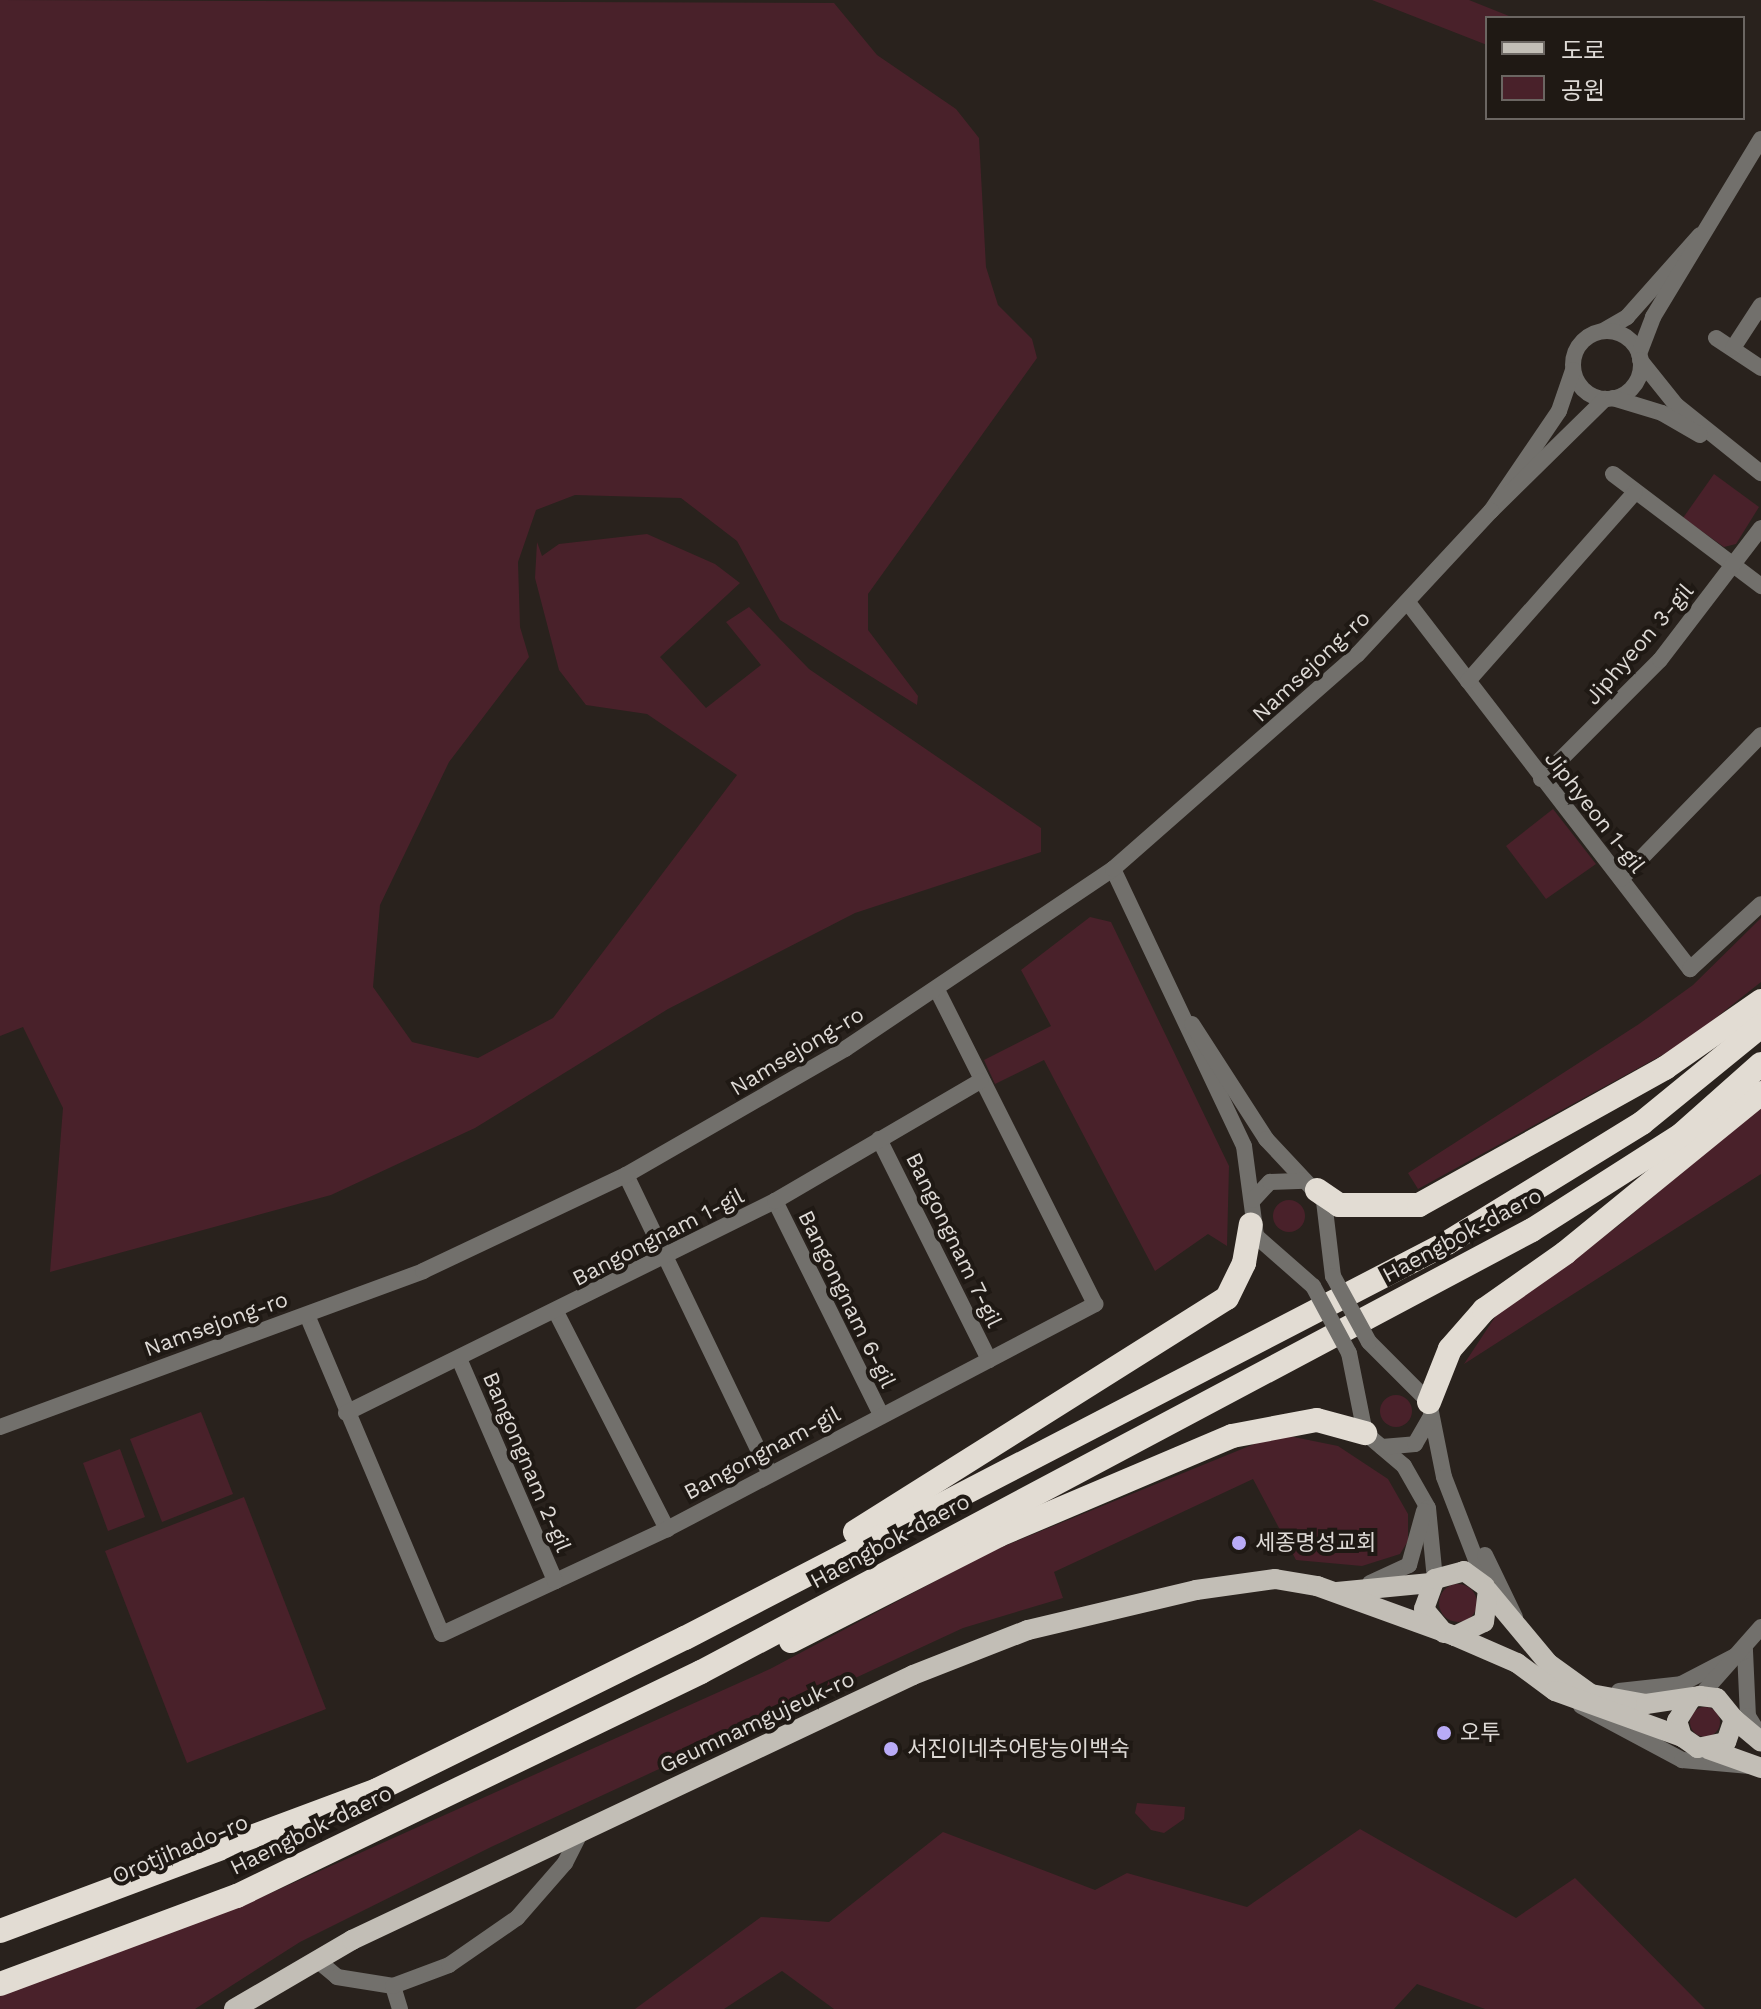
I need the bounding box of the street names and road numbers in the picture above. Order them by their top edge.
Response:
street label: Jiphyeon 3-gil [1579,578,1699,710]
street label: Namsejong-ro [1247,605,1375,727]
street label: Jiphyeon 1-gil [1539,746,1651,878]
street label: Namsejong-ro [725,1001,869,1101]
street label: Bangongnam 7-gil [900,1148,1008,1332]
street label: Bangongnam 1-gil [568,1182,748,1292]
street label: Haengbok-daero [1378,1182,1546,1288]
street label: Bangongnam 6-gil [793,1206,901,1392]
street label: Namsejong-ro [140,1286,292,1362]
street label: Bangongnam 2-gil [477,1368,577,1556]
street label: Bangongnam-gil [679,1401,845,1505]
street label: Haengbok-daero [806,1488,974,1594]
street label: Geumnamgujeuk-ro [655,1665,859,1779]
street label: Haengbok-daero [226,1779,396,1881]
street label: Orotjihado-ro [108,1809,252,1889]

